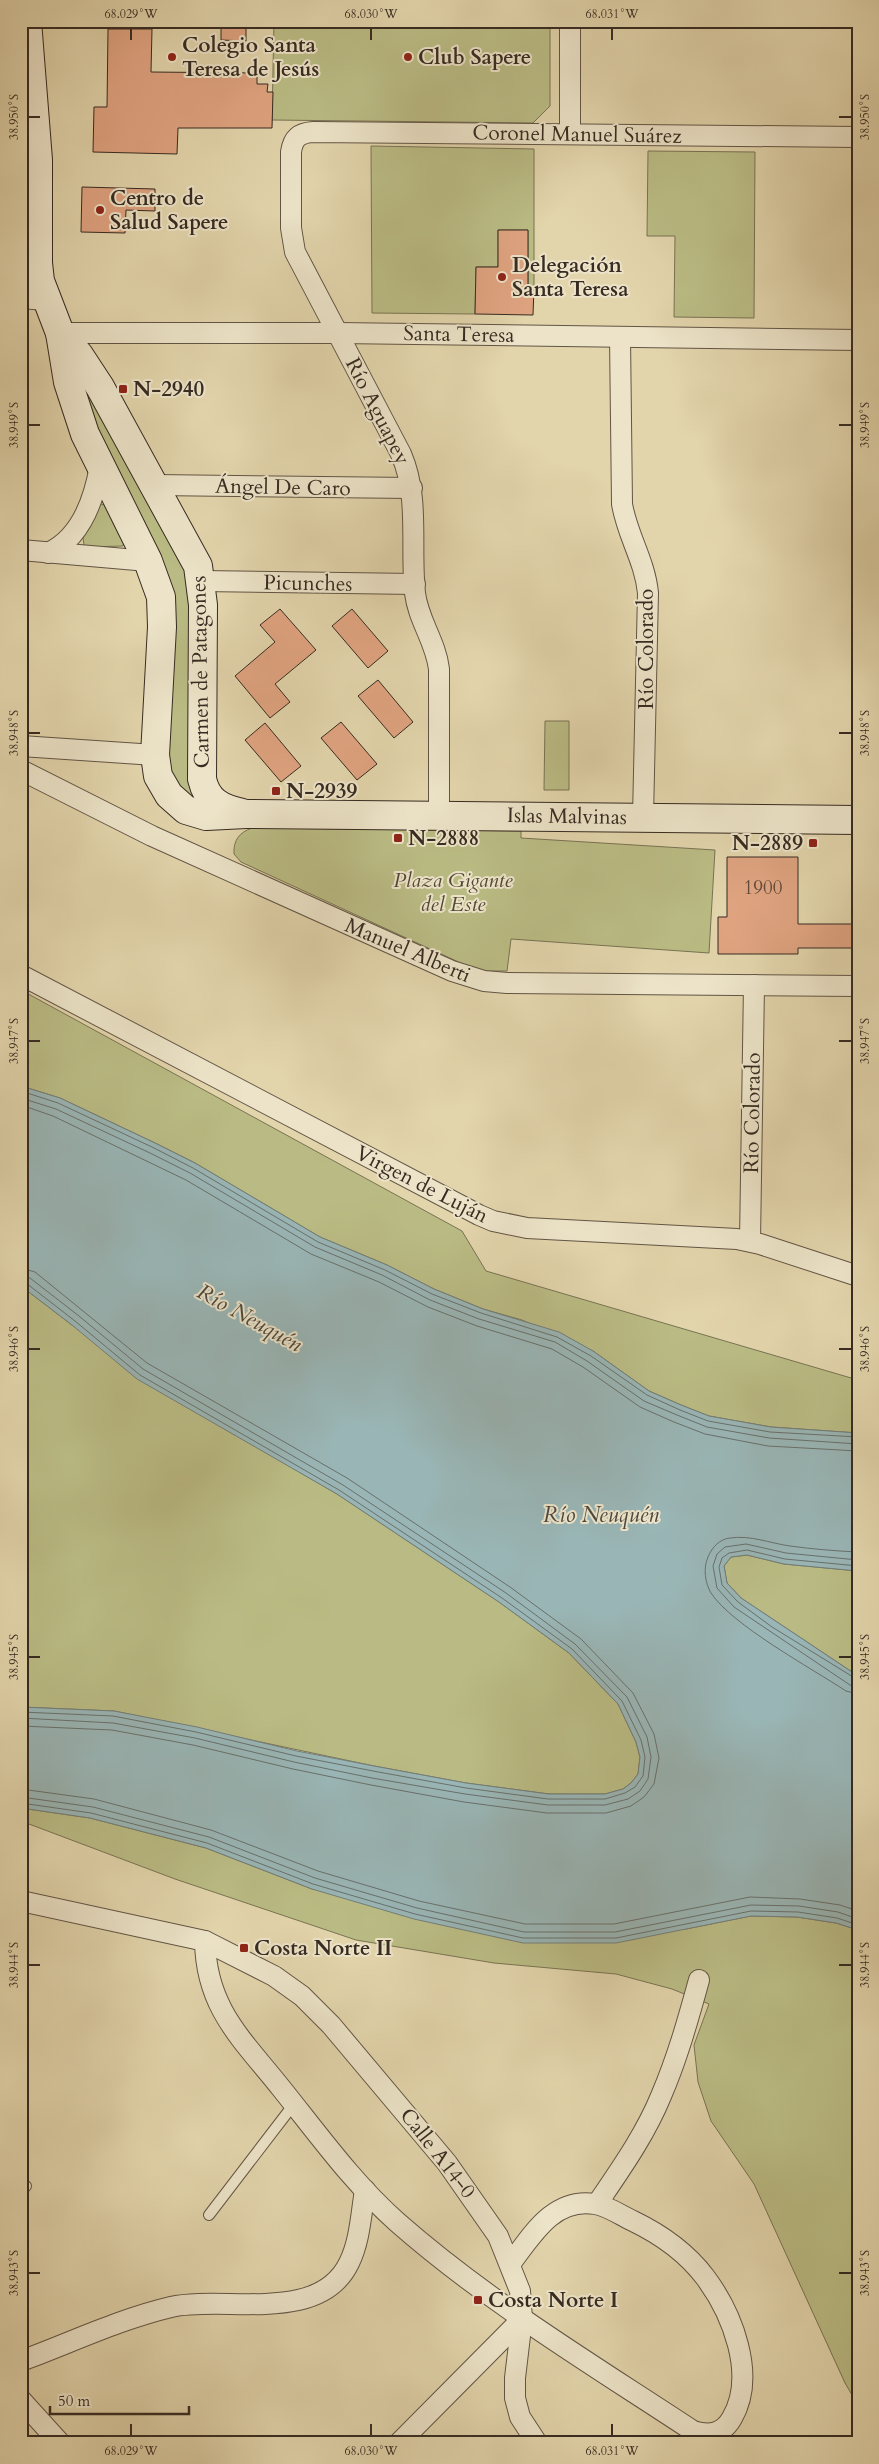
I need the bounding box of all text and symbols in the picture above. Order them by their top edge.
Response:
text: 68.029°W [104,6,158,22]
text: 68.030°W [344,6,398,22]
text: 68.031°W [585,6,639,22]
place label: Colegio Santa Teresa de Jesús [182,31,319,84]
place label: Club Sapere [418,43,531,72]
marker: Colegio Santa Teresa de Jesús [166,51,178,63]
marker: Club Sapere [402,51,414,63]
text: 38.950°S [6,94,22,140]
text: 38.950°S [857,94,873,140]
street label: Coronel Manuel Suárez [472,118,683,151]
place label: Centro de Salud Sapere [110,184,228,237]
marker: Centro de Salud Sapere [94,204,106,216]
place label: Delegación Santa Teresa [512,251,629,304]
marker: Delegación Santa Teresa [496,271,508,283]
street label: Santa Teresa [403,319,515,350]
street label: Río Aguapey [338,353,417,470]
place label: N-2940 [133,375,204,404]
marker: N-2940 [117,383,129,395]
text: 38.949°S [6,402,22,448]
text: 38.949°S [857,402,873,448]
street label: Ángel De Caro [215,472,351,503]
street label: Picunches [263,568,353,599]
street label: Carmen de Patagones [184,575,217,769]
street label: Río Colorado [632,589,661,709]
text: 38.948°S [6,710,22,756]
text: 38.948°S [857,710,873,756]
place label: N-2939 [286,777,357,806]
marker: N-2939 [270,785,282,797]
street label: Islas Malvinas [507,801,627,832]
place label: N-2888 [408,824,479,853]
place label: N-2889 [732,829,803,858]
marker: N-2888 [392,832,404,844]
marker: N-2889 [807,837,819,849]
park label: Plaza Gigante del Este [393,866,514,919]
house number: 1900 [744,875,783,901]
street label: Manuel Alberti [340,911,475,990]
text: 38.947°S [6,1018,22,1064]
text: 38.947°S [857,1018,873,1064]
street label: Río Colorado [737,1052,768,1174]
street label: Virgen de Luján [350,1139,493,1230]
water label: Río Neuquén [192,1277,308,1359]
text: 38.946°S [6,1326,22,1372]
text: 38.946°S [857,1326,873,1372]
water label: Río Neuquén [543,1500,659,1530]
text: 38.945°S [6,1634,22,1680]
text: 38.945°S [857,1634,873,1680]
place label: Costa Norte II [254,1934,392,1963]
text: 38.944°S [6,1942,22,1988]
marker: Costa Norte II [238,1942,250,1954]
text: 38.944°S [857,1942,873,1988]
street label: Calle A14-0 [393,2102,482,2205]
text: 38.943°S [6,2250,22,2296]
text: 38.943°S [857,2250,873,2296]
place label: Costa Norte I [488,2286,618,2315]
marker: Costa Norte I [472,2294,484,2306]
scale bar [50,2384,189,2416]
text: 50 m [58,2391,90,2411]
text: 68.029°W [104,2443,158,2459]
text: 68.030°W [344,2443,398,2459]
text: 68.031°W [585,2443,639,2459]

